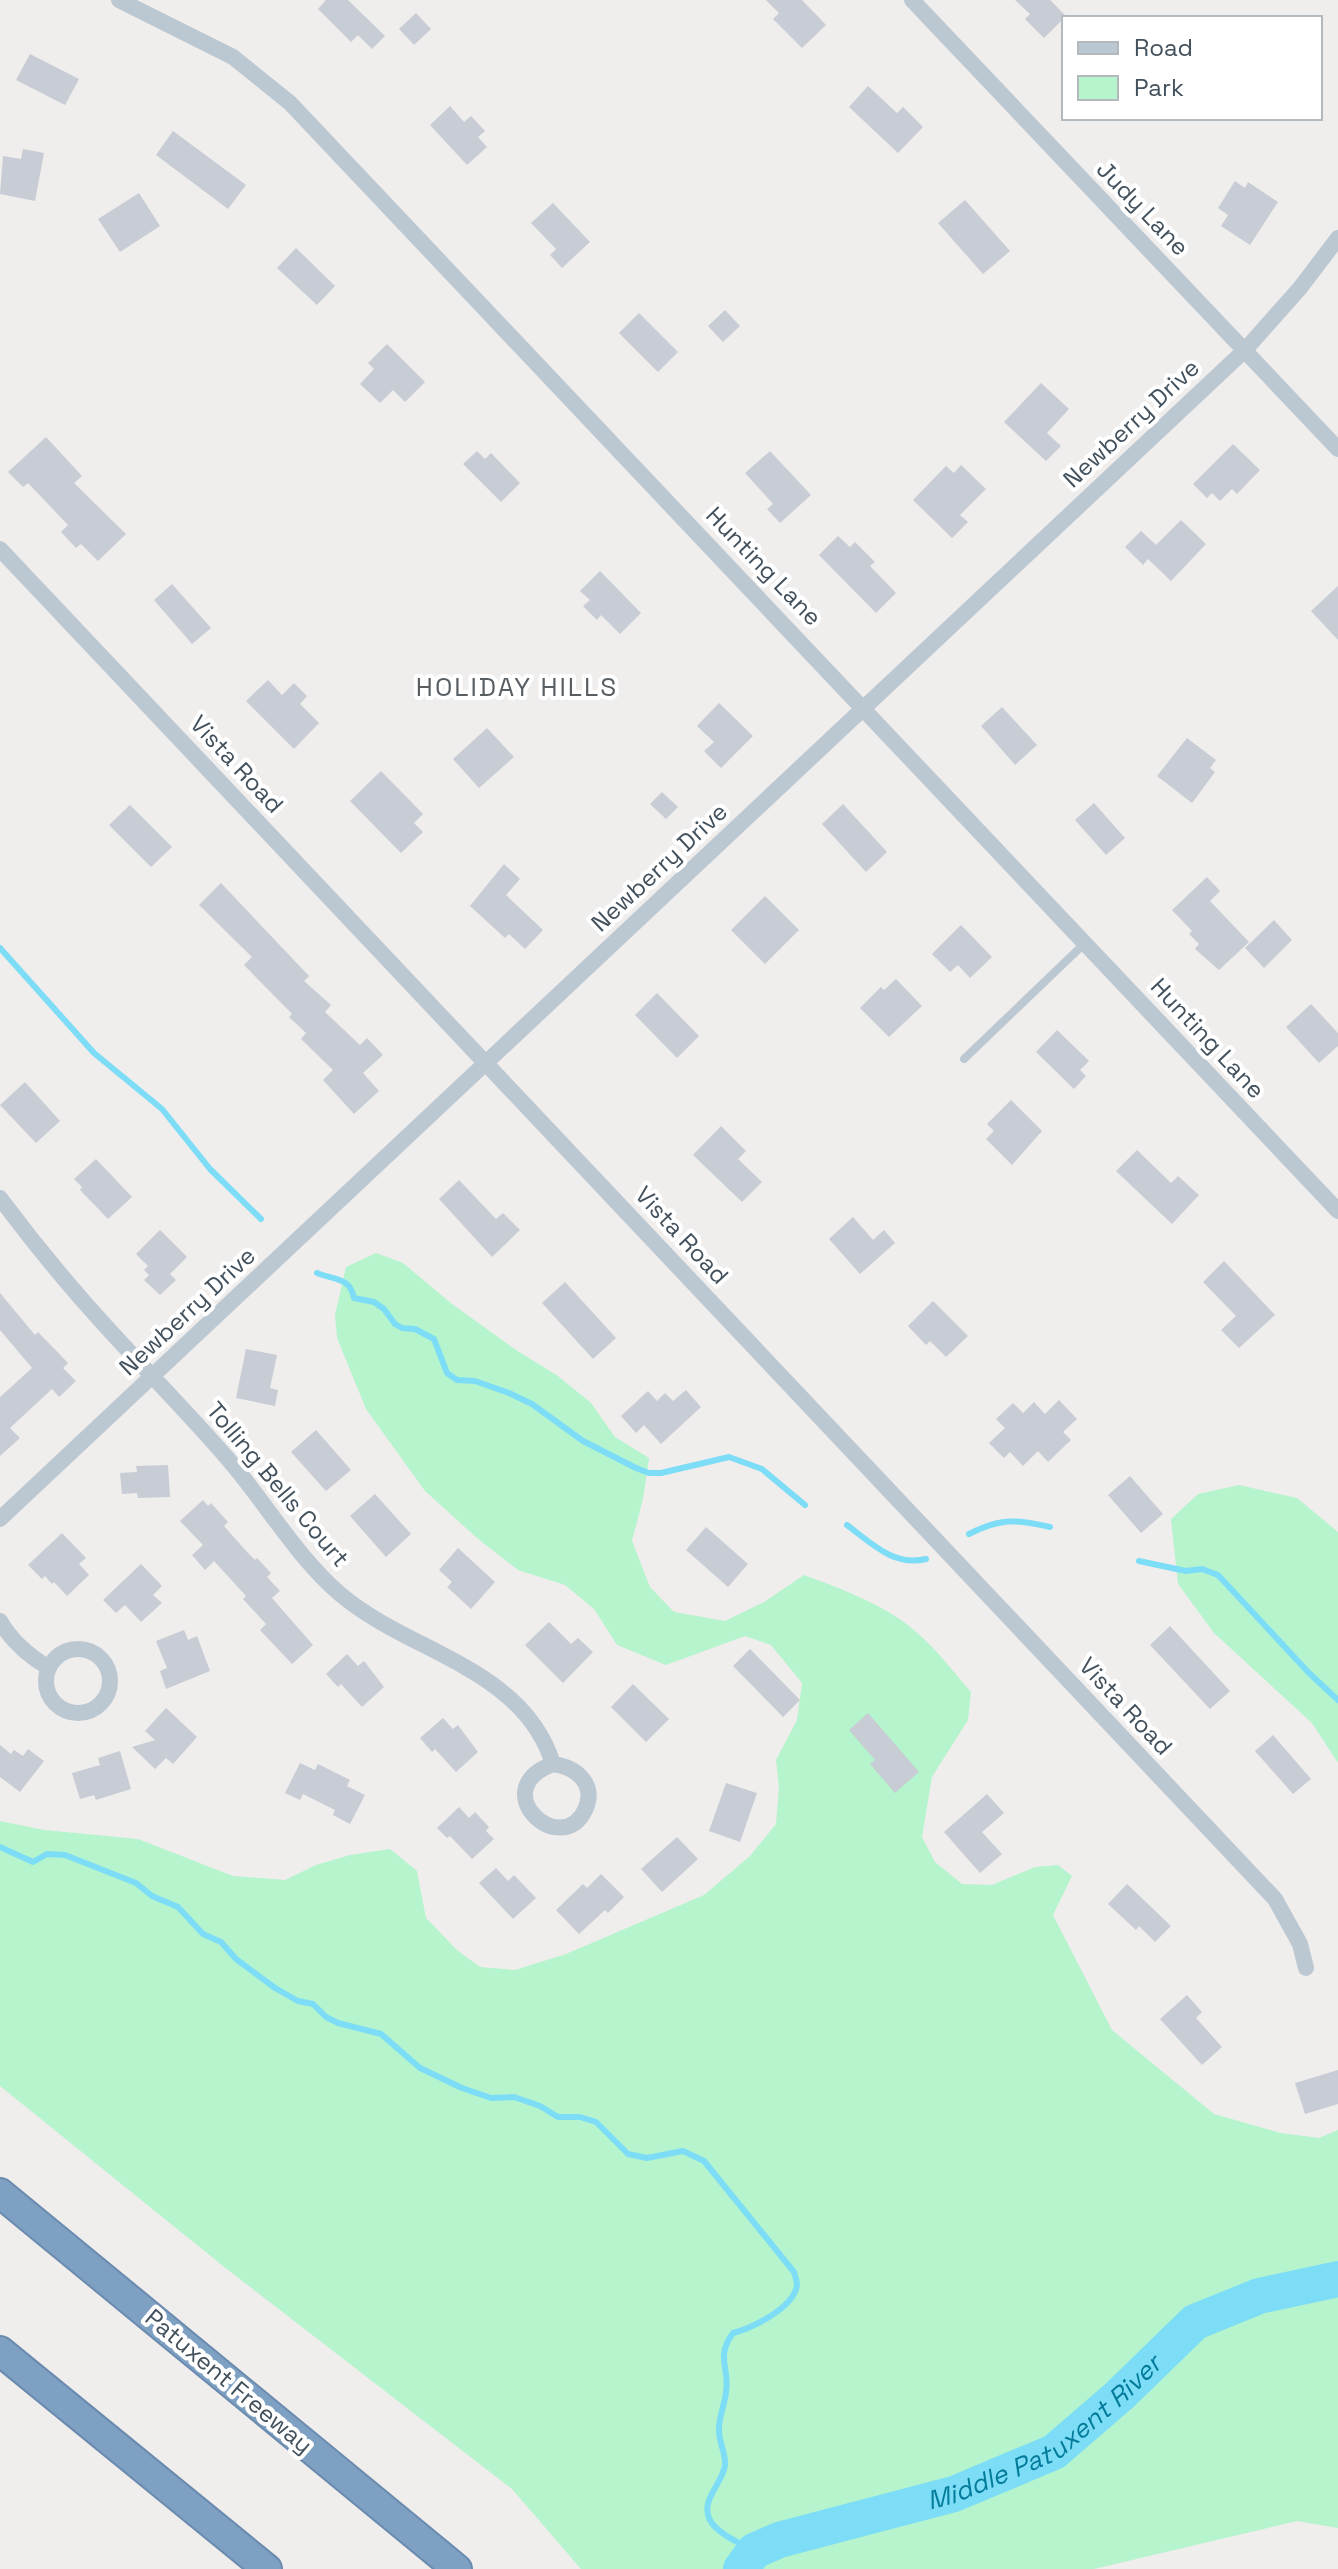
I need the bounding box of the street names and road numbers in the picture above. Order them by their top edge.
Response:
street label: Judy Lane [1090,154,1196,262]
street label: Newberry Drive [1056,352,1206,494]
street label: Hunting Lane [699,500,829,632]
street label: Vista Road [184,708,290,820]
street label: Newberry Drive [584,796,734,938]
street label: Hunting Lane [1144,971,1272,1105]
street label: Vista Road [629,1179,735,1291]
street label: Newberry Drive [112,1240,262,1382]
street label: Tolling Bells Court [200,1395,356,1573]
street label: Vista Road [1073,1650,1179,1762]
street label: Patuxent Freeway [139,2302,319,2460]

